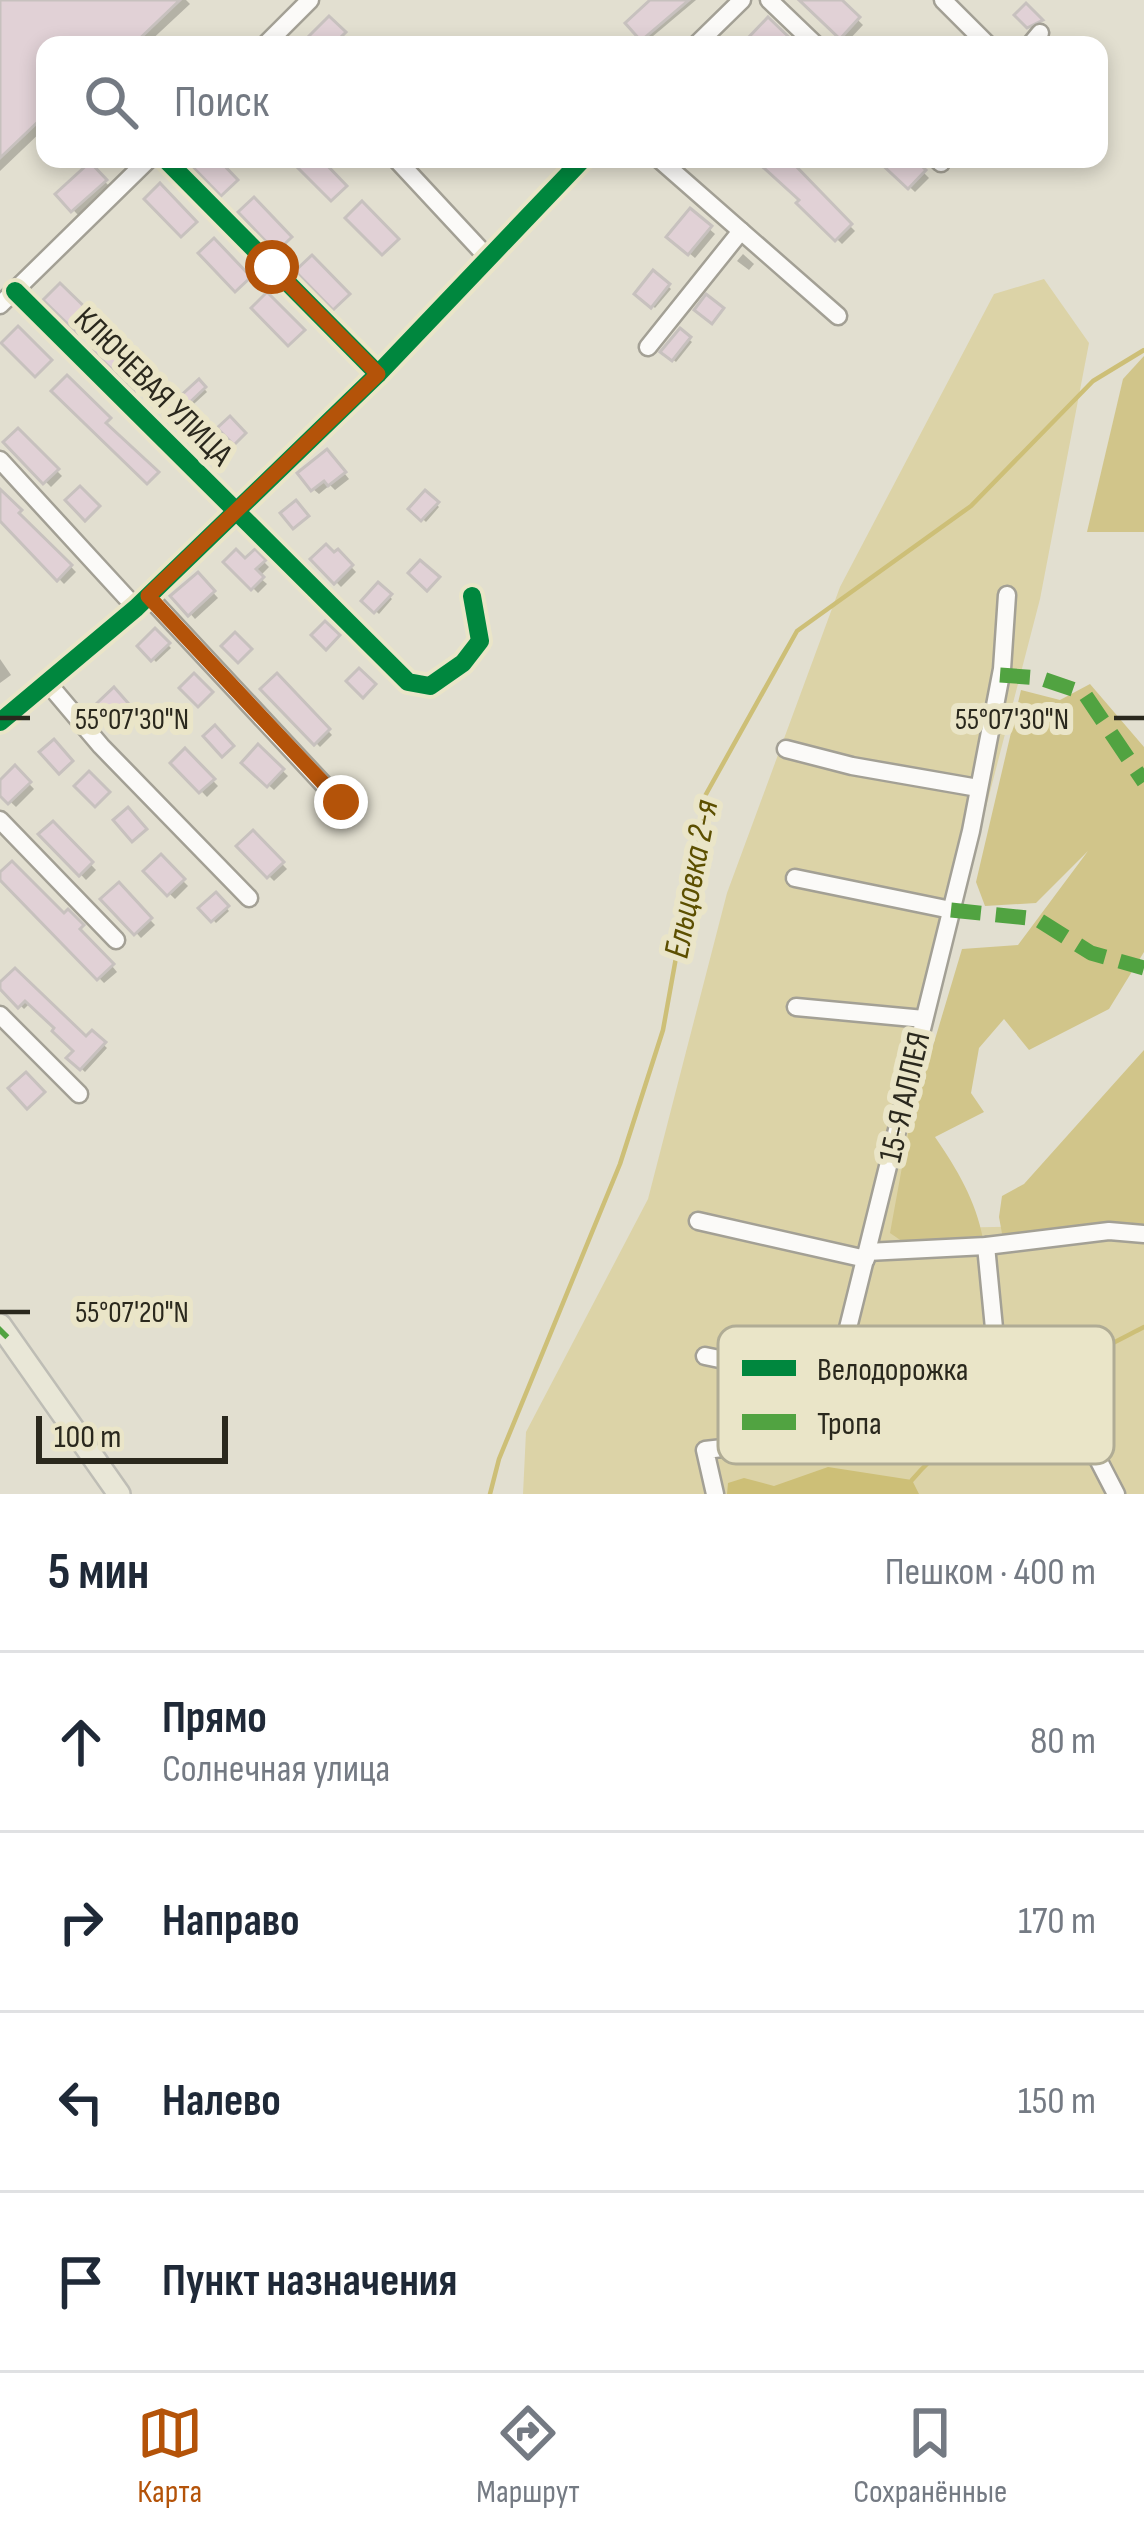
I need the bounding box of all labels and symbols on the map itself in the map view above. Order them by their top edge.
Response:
route start [245,240,299,294]
street label: КЛЮЧЕВАЯ УЛИЦА [65,299,241,475]
text: 55°07'30"N [75,702,189,738]
text: 55°07'30"N [955,702,1069,738]
route end [314,775,368,829]
water label: Ельцовка 2-я [656,796,728,962]
street label: 15-Я АЛЛЕЯ [871,1028,939,1166]
text: 55°07'20"N [75,1295,189,1331]
legend [718,1326,1114,1464]
text: Велодорожка [817,1350,969,1390]
text: Тропа [817,1404,882,1444]
scale bar [36,1410,228,1463]

